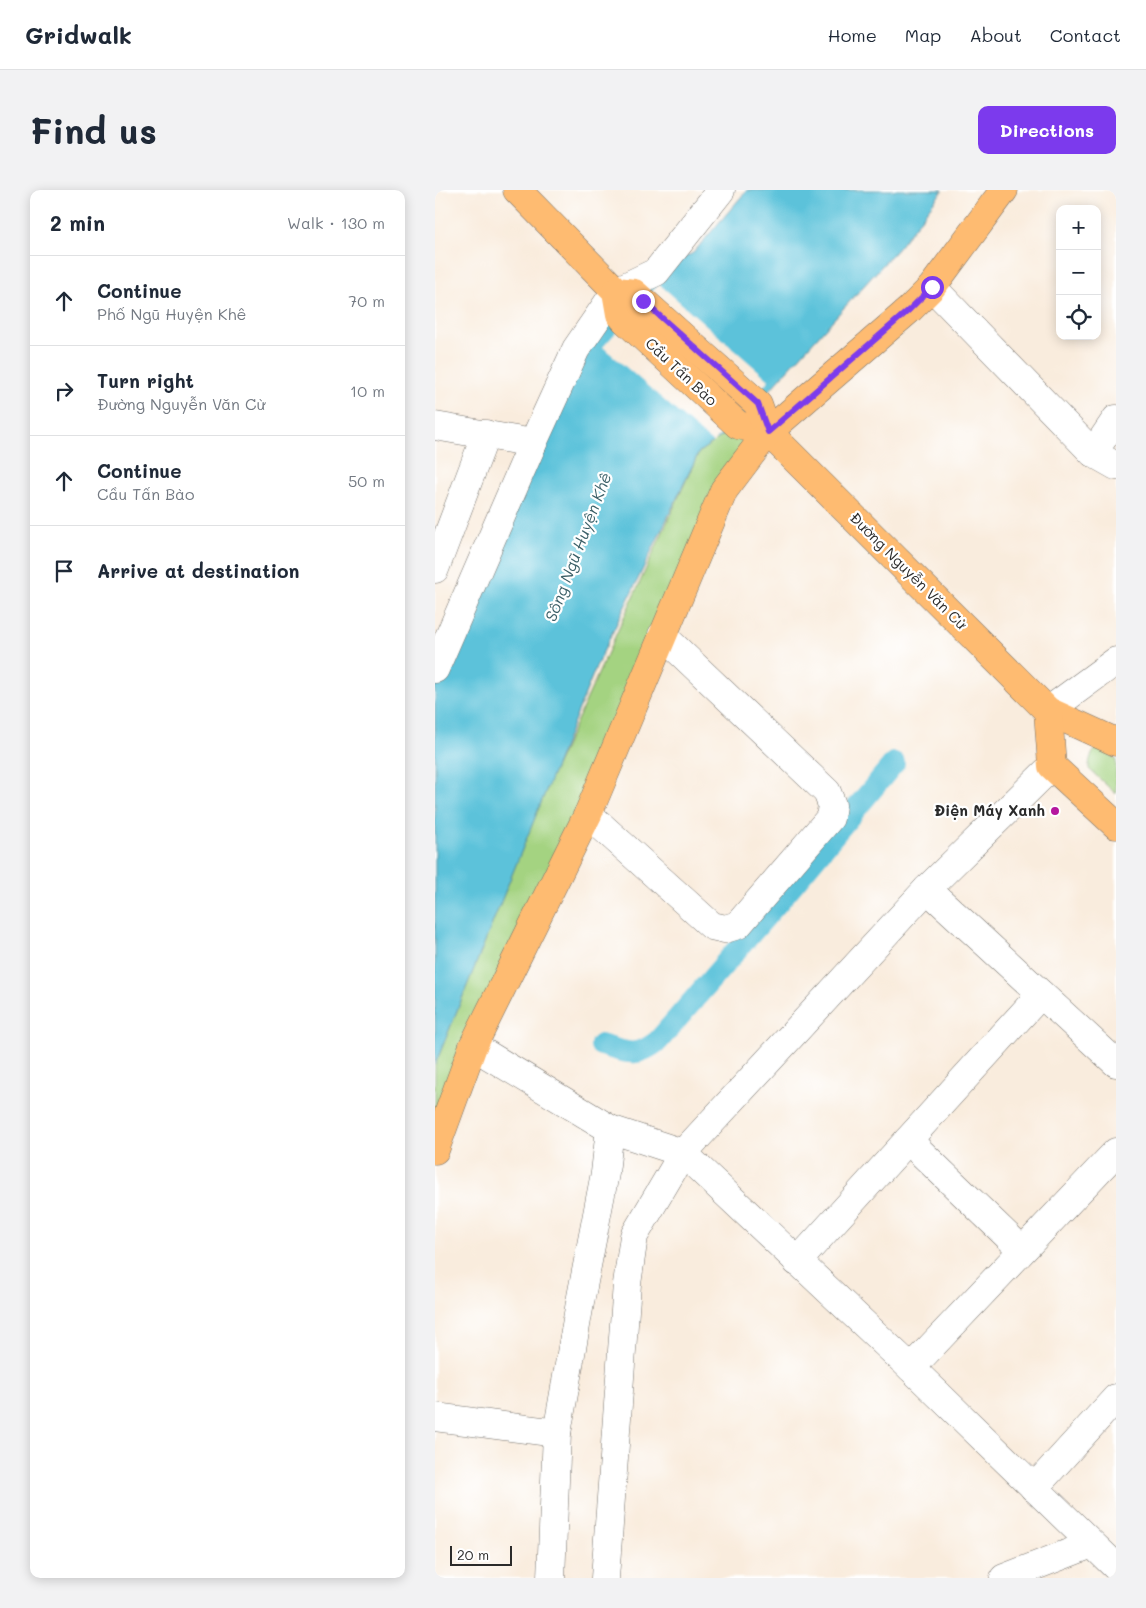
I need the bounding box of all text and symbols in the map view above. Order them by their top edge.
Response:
text: Gridwalk [25,19,132,50]
text: Home [828,23,877,47]
text: Map [905,23,941,47]
text: About [969,23,1022,47]
text: Contact [1050,23,1121,47]
button: Directions [978,106,1116,154]
text: Find us [30,107,157,153]
map controls [1056,205,1101,340]
button: + [1056,205,1101,250]
text: 2 min [50,209,105,236]
text: Walk · 130 m [287,212,385,233]
button: − [1056,250,1101,295]
route start [921,276,944,299]
text: Continue [97,278,182,303]
icon: ahead [50,287,78,315]
text: 70 m [348,290,385,311]
route end [632,290,655,313]
button: locate [1056,295,1101,340]
text: Phố Ngũ Huyện Khê [97,303,246,324]
street label: Cầu Tấn Bào [641,333,722,410]
text: Turn right [97,368,194,393]
icon: right [50,377,78,405]
text: 10 m [350,380,385,401]
text: Đường Nguyễn Văn Cừ [97,393,265,414]
text: Continue [97,458,182,483]
icon: ahead [50,467,78,495]
water label: Sông Ngũ Huyện Khê [539,469,616,624]
text: 50 m [348,470,385,491]
text: Cầu Tấn Bào [97,483,195,504]
street label: Đường Nguyễn Văn Cừ [846,507,972,634]
icon: arrive [50,557,78,585]
text: Arrive at destination [97,558,300,583]
place label: Điện Máy Xanh [935,800,1045,820]
marker: Điện Máy Xanh [1049,805,1061,817]
scale bar [450,1543,513,1566]
text: 20 m [457,1545,489,1564]

